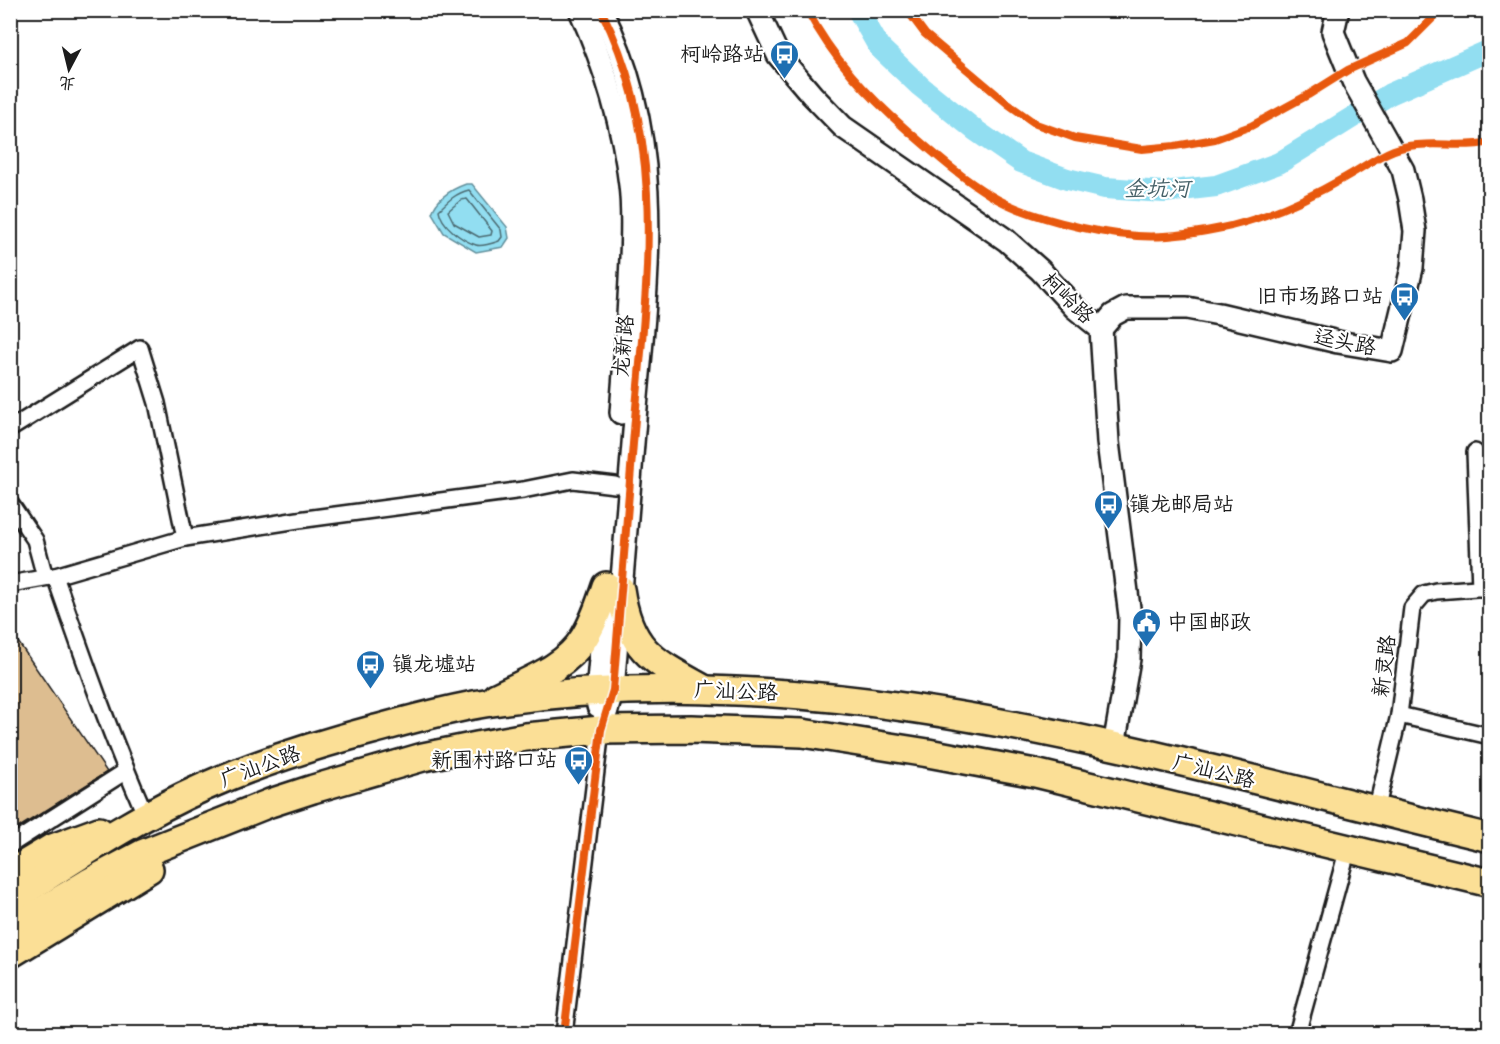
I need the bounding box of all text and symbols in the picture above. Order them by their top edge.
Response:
bus stop icon: 柯岭路站 [769,38,801,80]
north arrow [39,39,99,99]
place label: 柯岭路站 [680,41,764,71]
text: 北 [58,69,77,95]
water label: 金坑河 [1124,175,1193,207]
street label: 柯岭路 [1034,267,1100,332]
bus stop icon: 旧市场路口站 [1388,280,1420,322]
place label: 旧市场路口站 [1257,283,1383,313]
street label: 龙新路 [607,313,643,379]
street label: 迳头路 [1311,323,1378,365]
bus stop icon: 镇龙邮局站 [1092,488,1124,530]
place label: 镇龙邮局站 [1129,491,1234,521]
public building icon: 中国邮政 [1130,606,1162,648]
place label: 中国邮政 [1167,609,1251,639]
street label: 新灵路 [1367,633,1405,699]
bus stop icon: 镇龙墟站 [355,648,387,690]
place label: 镇龙墟站 [392,651,476,681]
street label: 广汕公路 [693,677,778,709]
street label: 广汕公路 [216,739,305,796]
bus stop icon: 新围村路口站 [562,744,594,786]
place label: 新围村路口站 [431,747,557,777]
street label: 广汕公路 [1169,748,1258,798]

